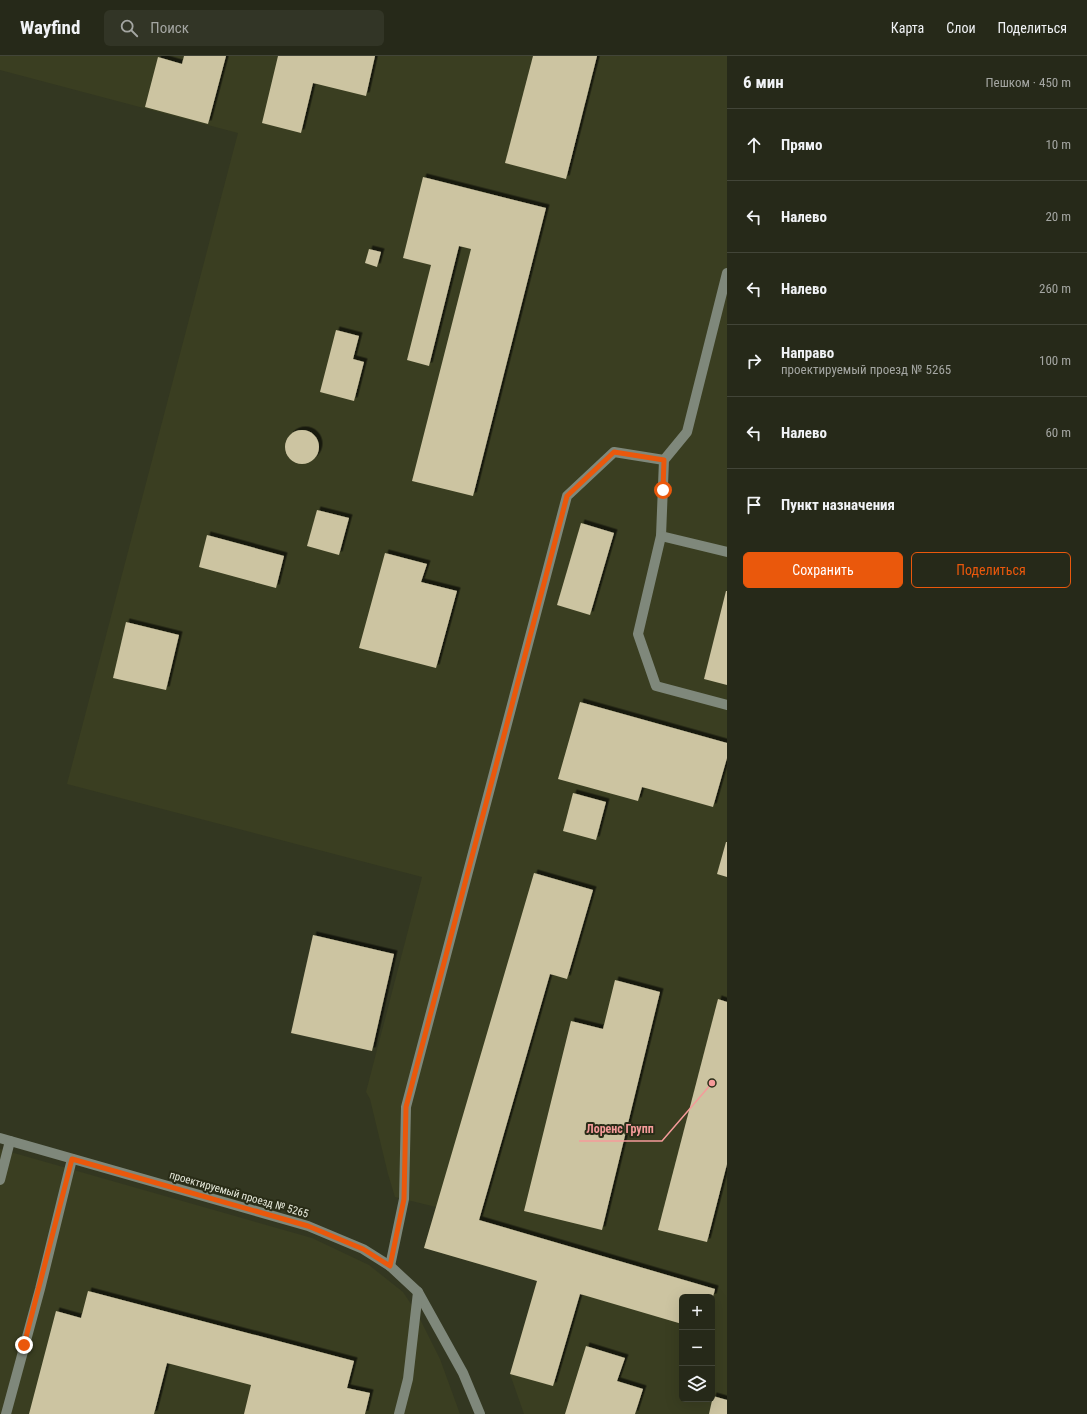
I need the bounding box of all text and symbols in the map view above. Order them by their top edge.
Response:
search box [104,10,384,46]
text: Wayfind [20,16,80,39]
icon: search [118,17,140,39]
text: Поиск [150,19,189,37]
text: Карта [891,20,924,36]
text: Слои [946,20,976,36]
text: Поделиться [998,20,1067,36]
text: 6 мин [743,72,784,92]
text: Пешком · 450 m [985,75,1071,90]
icon: ahead [743,134,765,156]
text: Прямо [781,136,822,154]
text: 10 m [1045,137,1071,152]
icon: left [743,206,765,228]
text: Налево [781,208,827,226]
text: 20 m [1045,209,1071,224]
icon: left [743,278,765,300]
text: Налево [781,280,827,298]
text: 260 m [1039,281,1071,296]
text: Направо [781,344,834,362]
icon: right [743,350,765,372]
text: 100 m [1039,353,1071,368]
text: проектируемый проезд № 5265 [781,362,951,377]
icon: left [743,422,765,444]
text: Налево [781,424,827,442]
text: 60 m [1045,425,1071,440]
route start [654,481,672,499]
icon: arrive [743,494,765,516]
text: Пункт назначения [781,496,895,514]
button: Сохранить [743,552,903,588]
button: Поделиться [911,552,1071,588]
callout: Лоренс Групп [579,1117,662,1141]
text: Лоренс Групп [586,1122,654,1136]
street label: проектируемый проезд № 5265 [168,1168,310,1221]
map controls [679,1294,715,1402]
button: + [679,1294,715,1330]
button: − [679,1330,715,1366]
route end [15,1336,33,1354]
button: layers [679,1366,715,1402]

